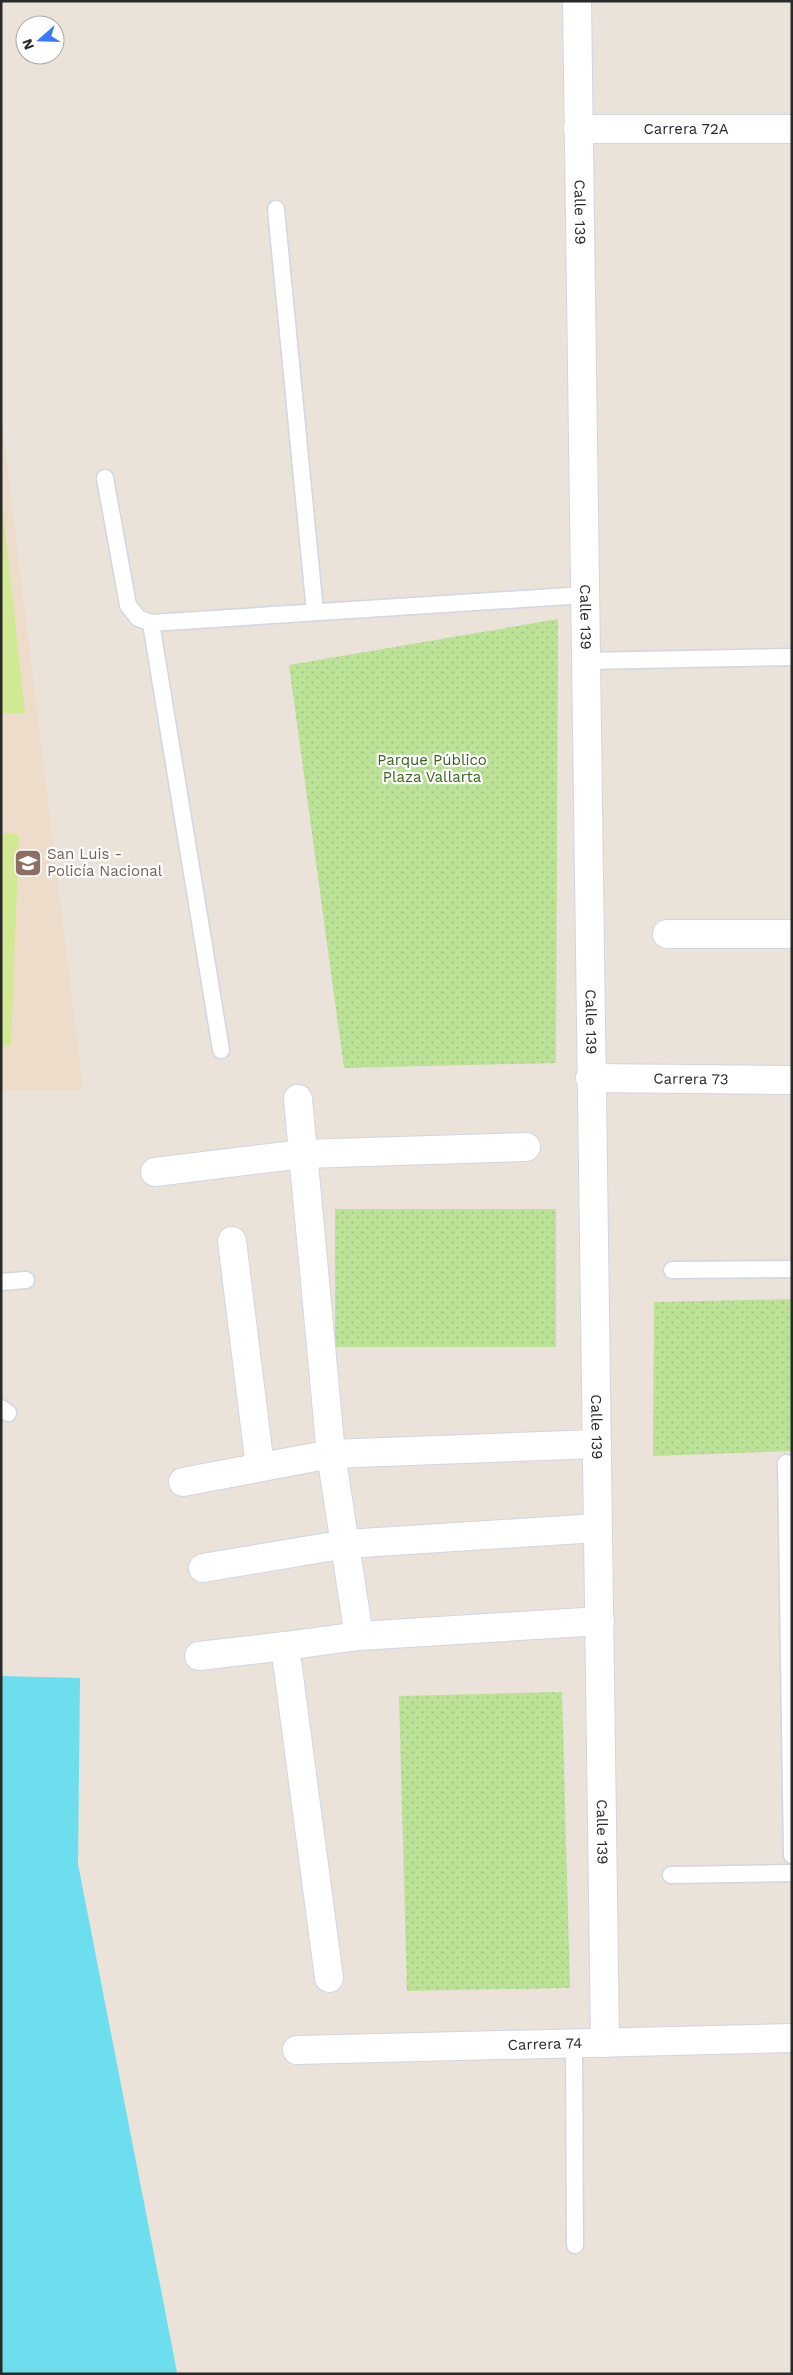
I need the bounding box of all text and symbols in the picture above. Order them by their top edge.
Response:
north arrow [15,15,65,65]
text: N [18,37,37,52]
street label: Carrera 72A [643,120,729,138]
street label: Calle 139 [570,179,589,245]
street label: Calle 139 [576,584,595,650]
park label: Parque Público Plaza Vallarta [377,751,487,786]
place label: San Luis - Policía Nacional [47,845,163,880]
school or university icon: San Luis - Policía Nacional [13,848,43,878]
street label: Calle 139 [582,989,600,1055]
street label: Carrera 73 [653,1070,729,1088]
street label: Calle 139 [587,1394,606,1460]
street label: Calle 139 [593,1799,612,1865]
street label: Carrera 74 [507,2034,582,2054]

